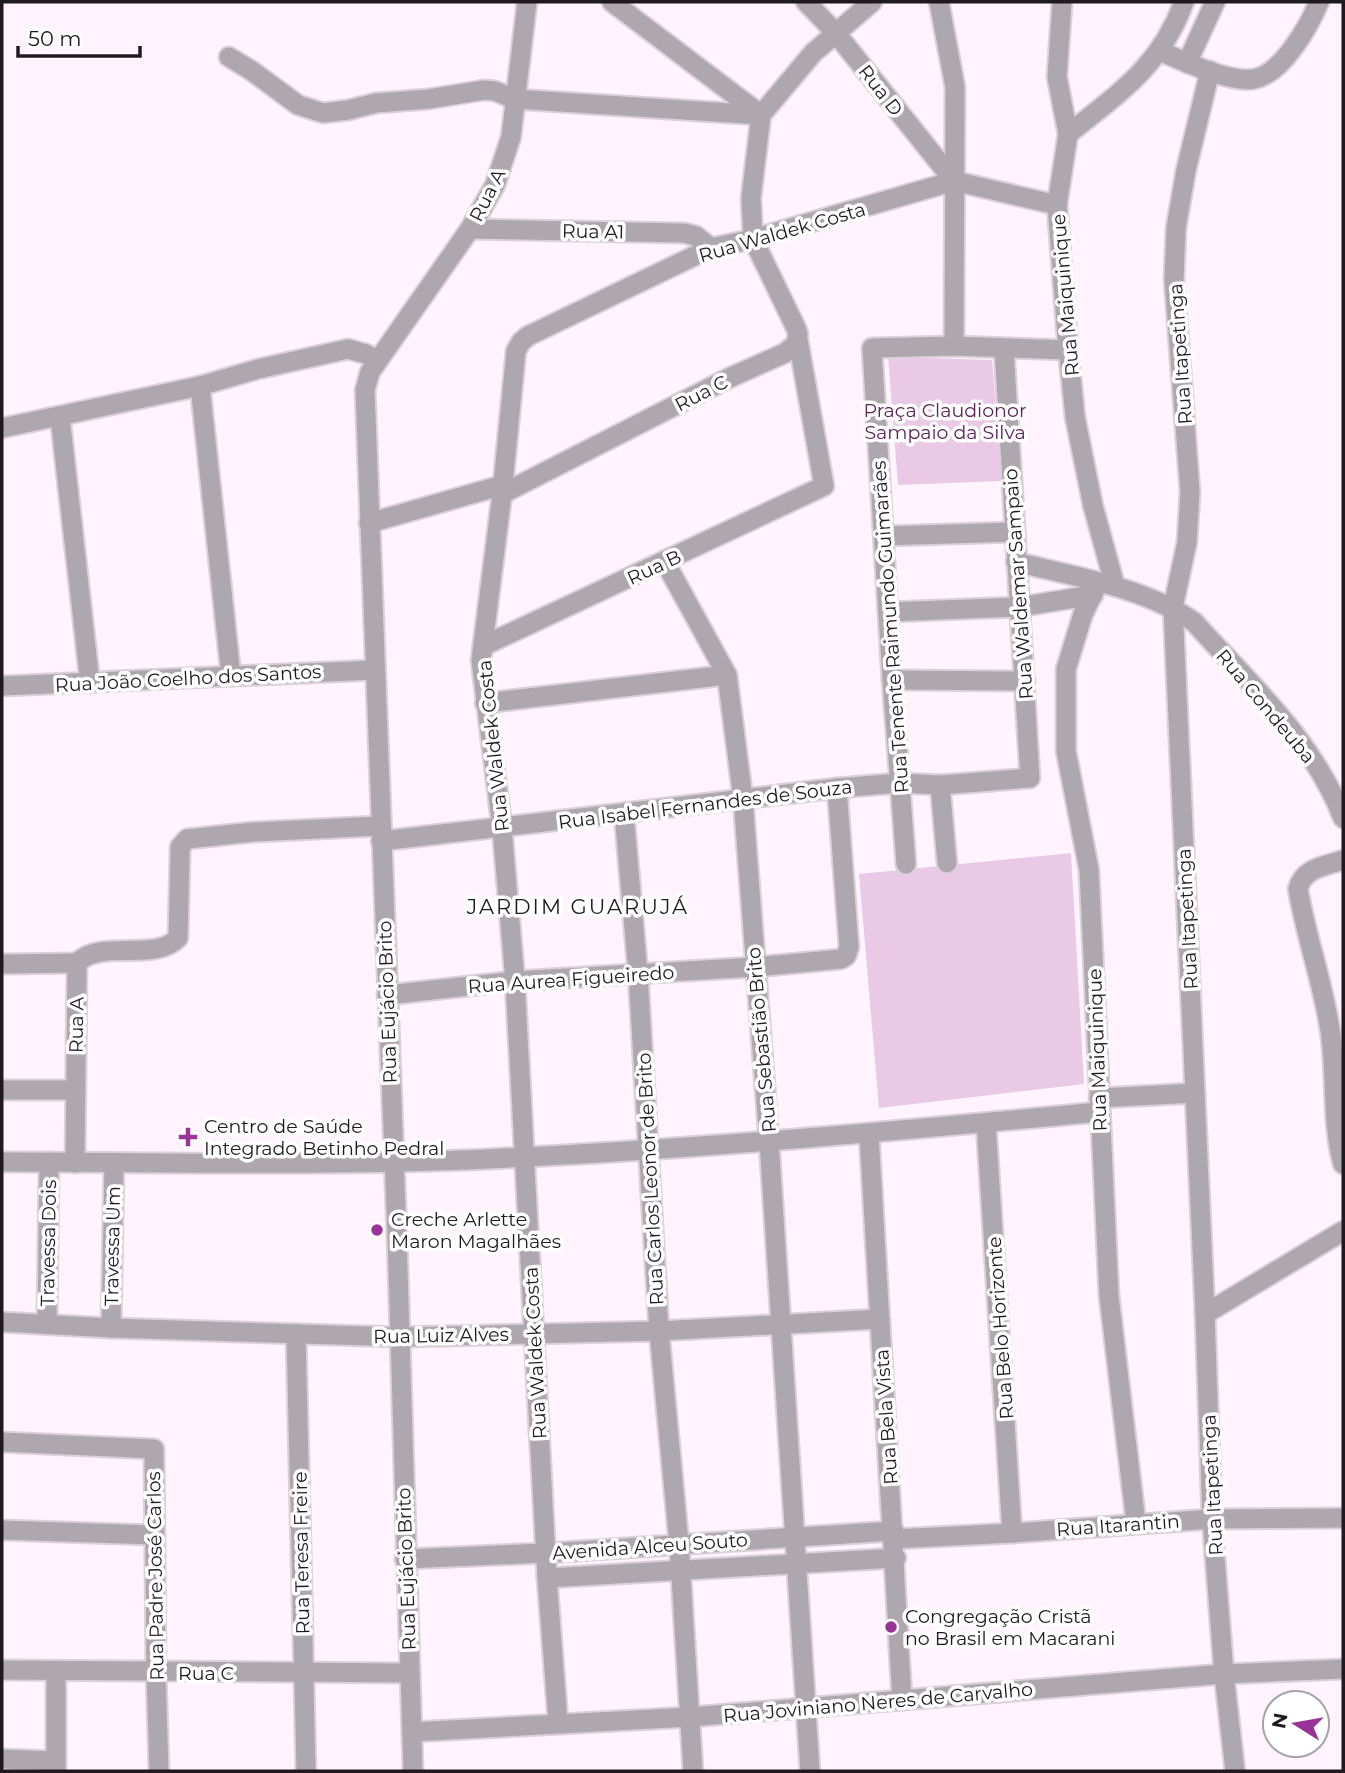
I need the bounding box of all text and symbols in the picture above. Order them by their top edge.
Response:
scale bar [18,14,140,58]
text: 50 m [28,26,82,51]
street label: Rua D [854,60,908,120]
street label: Rua A [464,165,511,226]
street label: Rua Waldek Costa [696,198,868,267]
street label: Rua Maiquinique [1047,213,1084,377]
street label: Rua A1 [562,219,624,244]
street label: Rua Itapetinga [1164,283,1197,425]
street label: Rua C [671,370,731,416]
park label: Praça Claudionor Sampaio da Silva [864,399,1027,444]
street label: Rua Tenente Raimundo Guimarães [867,460,914,794]
street label: Rua Waldemar Sampaio [999,468,1038,700]
street label: Rua B [624,545,685,590]
street label: Rua Condeuba [1211,645,1320,768]
street label: Rua Waldek Costa [473,659,514,833]
street label: Rua João Coelho dos Santos [54,660,322,697]
street label: Rua Isabel Fernandes de Souza [557,775,853,834]
street label: Rua Itapetinga [1172,848,1203,990]
district label: JARDIM GUARUJÁ [466,894,689,919]
street label: Rua Eujácio Brito [373,920,402,1084]
street label: Rua Sebastião Brito [742,946,781,1134]
street label: Rua Aurea Figueiredo [467,961,675,998]
street label: Rua Maiquinique [1083,968,1112,1132]
street label: Rua A [65,996,88,1053]
street label: Rua Carlos Leonor de Brito [632,1052,669,1306]
place label: Centro de Saúde Integrado Betinho Pedral [204,1115,444,1160]
marker: Centro de Saúde Integrado Betinho Pedral [178,1127,198,1147]
street label: Travessa Dois [36,1179,61,1307]
street label: Travessa Um [100,1186,125,1306]
place label: Creche Arlette Maron Magalhães [391,1208,561,1253]
marker: Creche Arlette Maron Magalhães [369,1222,385,1238]
street label: Rua Belo Horizonte [983,1236,1018,1420]
street label: Rua Waldek Costa [519,1266,551,1440]
street label: Rua Luiz Alves [373,1323,509,1348]
street label: Rua Bela Vista [870,1349,903,1485]
street label: Rua Itapetinga [1197,1414,1228,1556]
street label: Rua Padre José Carlos [142,1471,169,1681]
street label: Rua Teresa Freire [289,1471,314,1635]
street label: Rua Eujácio Brito [392,1487,421,1651]
street label: Rua Itarantin [1056,1510,1180,1541]
street label: Avenida Alceu Souto [552,1528,749,1565]
place label: Congregação Cristã no Brasil em Macarani [905,1605,1115,1650]
marker: Congregação Cristã no Brasil em Macarani [883,1619,899,1635]
street label: Rua C [178,1662,234,1685]
street label: Rua Joviniano Neres de Carvalho [722,1677,1034,1728]
north arrow [1261,1689,1331,1759]
text: N [1267,1711,1293,1731]

